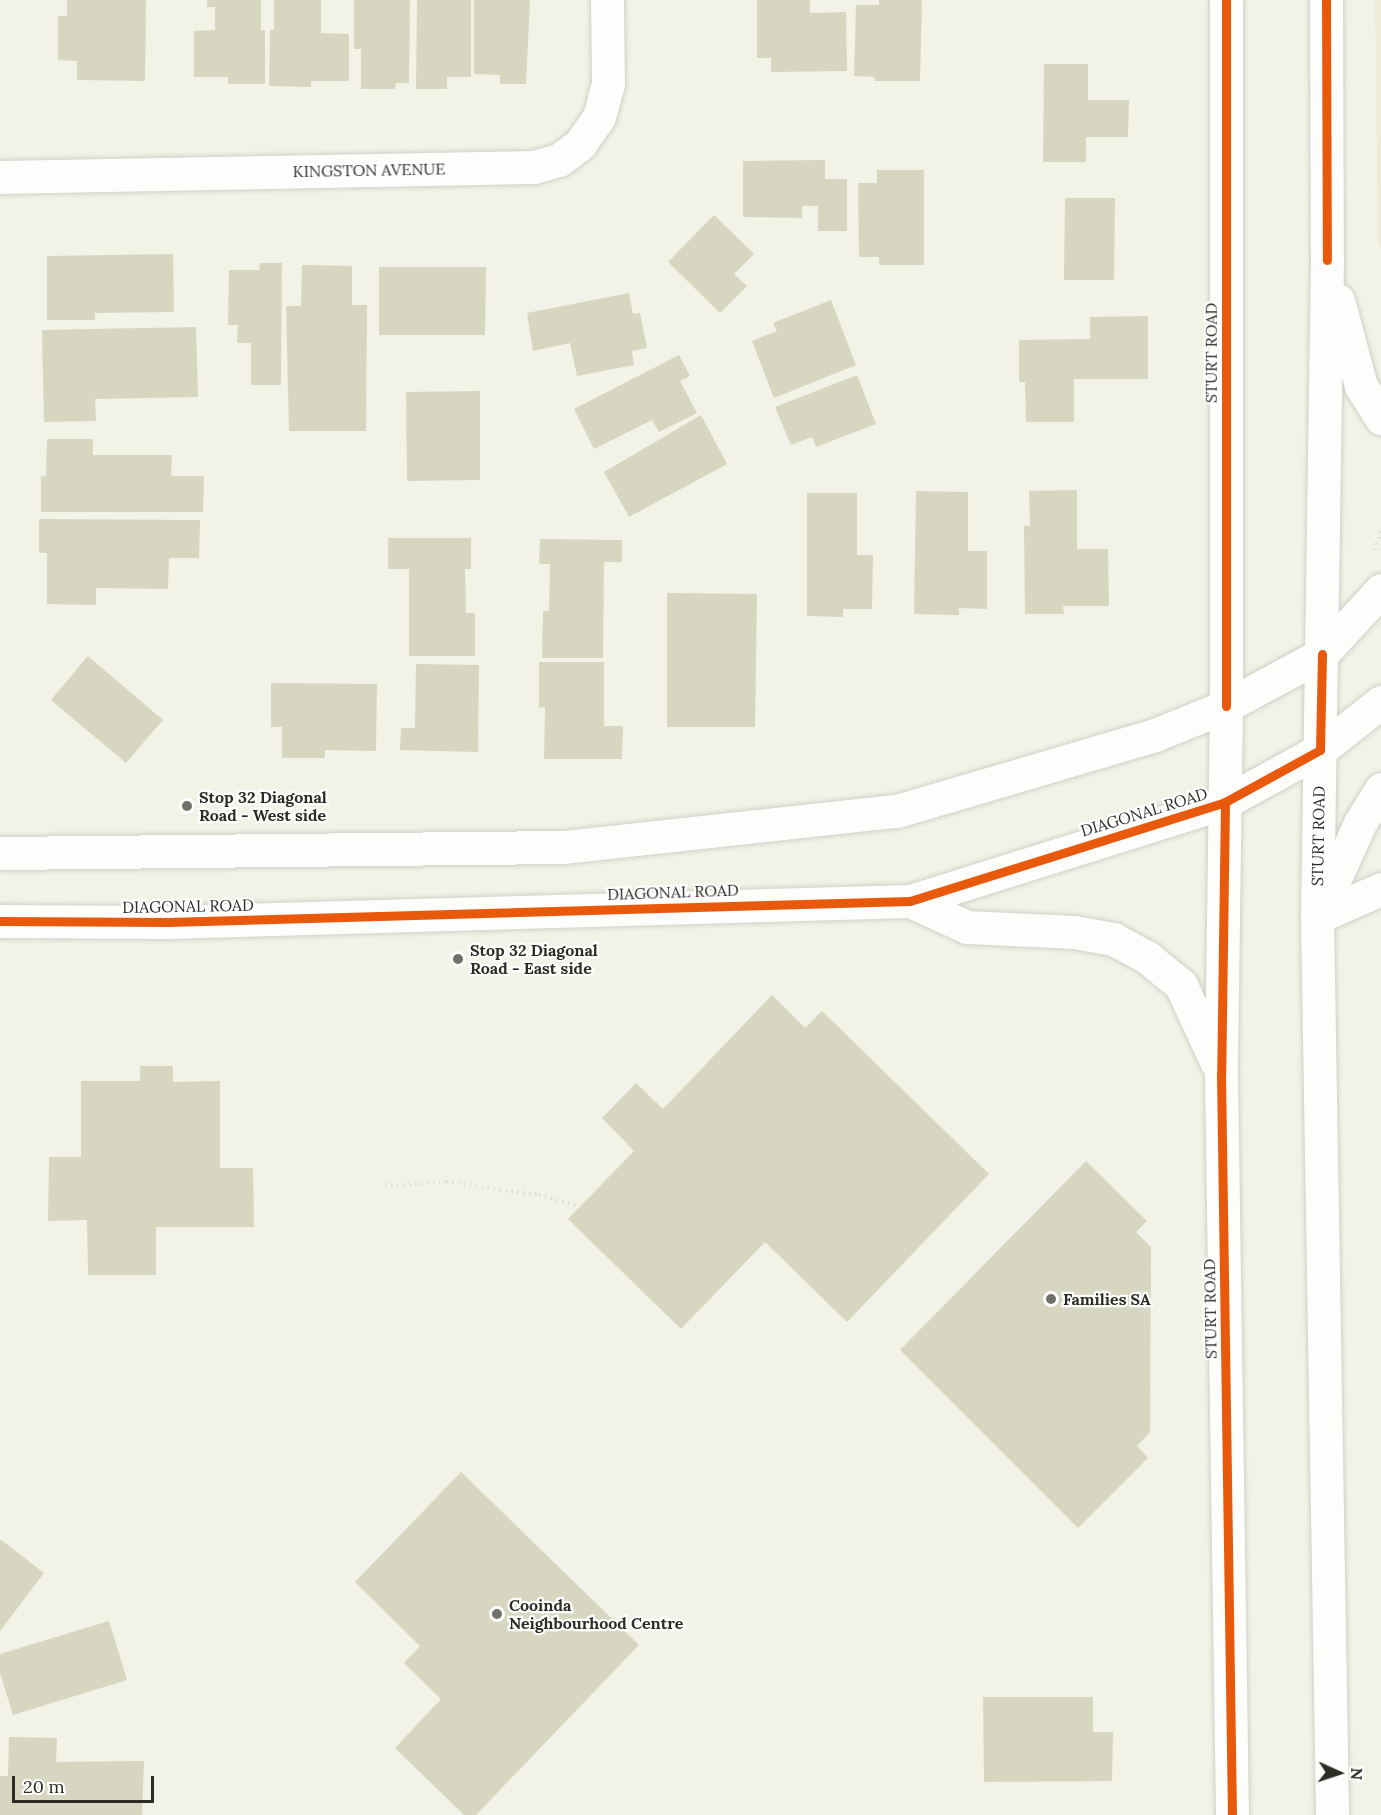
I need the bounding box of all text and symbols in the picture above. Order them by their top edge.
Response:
street label: KINGSTON AVENUE [292,159,446,181]
street label: STURT ROAD [1201,303,1221,403]
street label: DIAGONAL ROAD [1078,784,1210,840]
street label: STURT ROAD [1308,786,1328,886]
place label: Stop 32 Diagonal Road - West side [199,787,327,825]
marker: Stop 32 Diagonal Road - West side [180,799,194,813]
street label: DIAGONAL ROAD [607,880,739,904]
street label: DIAGONAL ROAD [122,895,254,917]
place label: Stop 32 Diagonal Road - East side [470,940,598,978]
marker: Stop 32 Diagonal Road - East side [451,952,465,966]
street label: STURT ROAD [1200,1259,1220,1359]
place label: Families SA [1063,1289,1151,1309]
marker: Families SA [1044,1292,1058,1306]
place label: Cooinda Neighbourhood Centre [509,1595,683,1633]
marker: Cooinda Neighbourhood Centre [490,1607,504,1621]
north arrow [1309,1743,1369,1803]
scale bar [15,1764,158,1802]
text: N [1347,1767,1367,1781]
text: 20 m [23,1775,65,1798]

